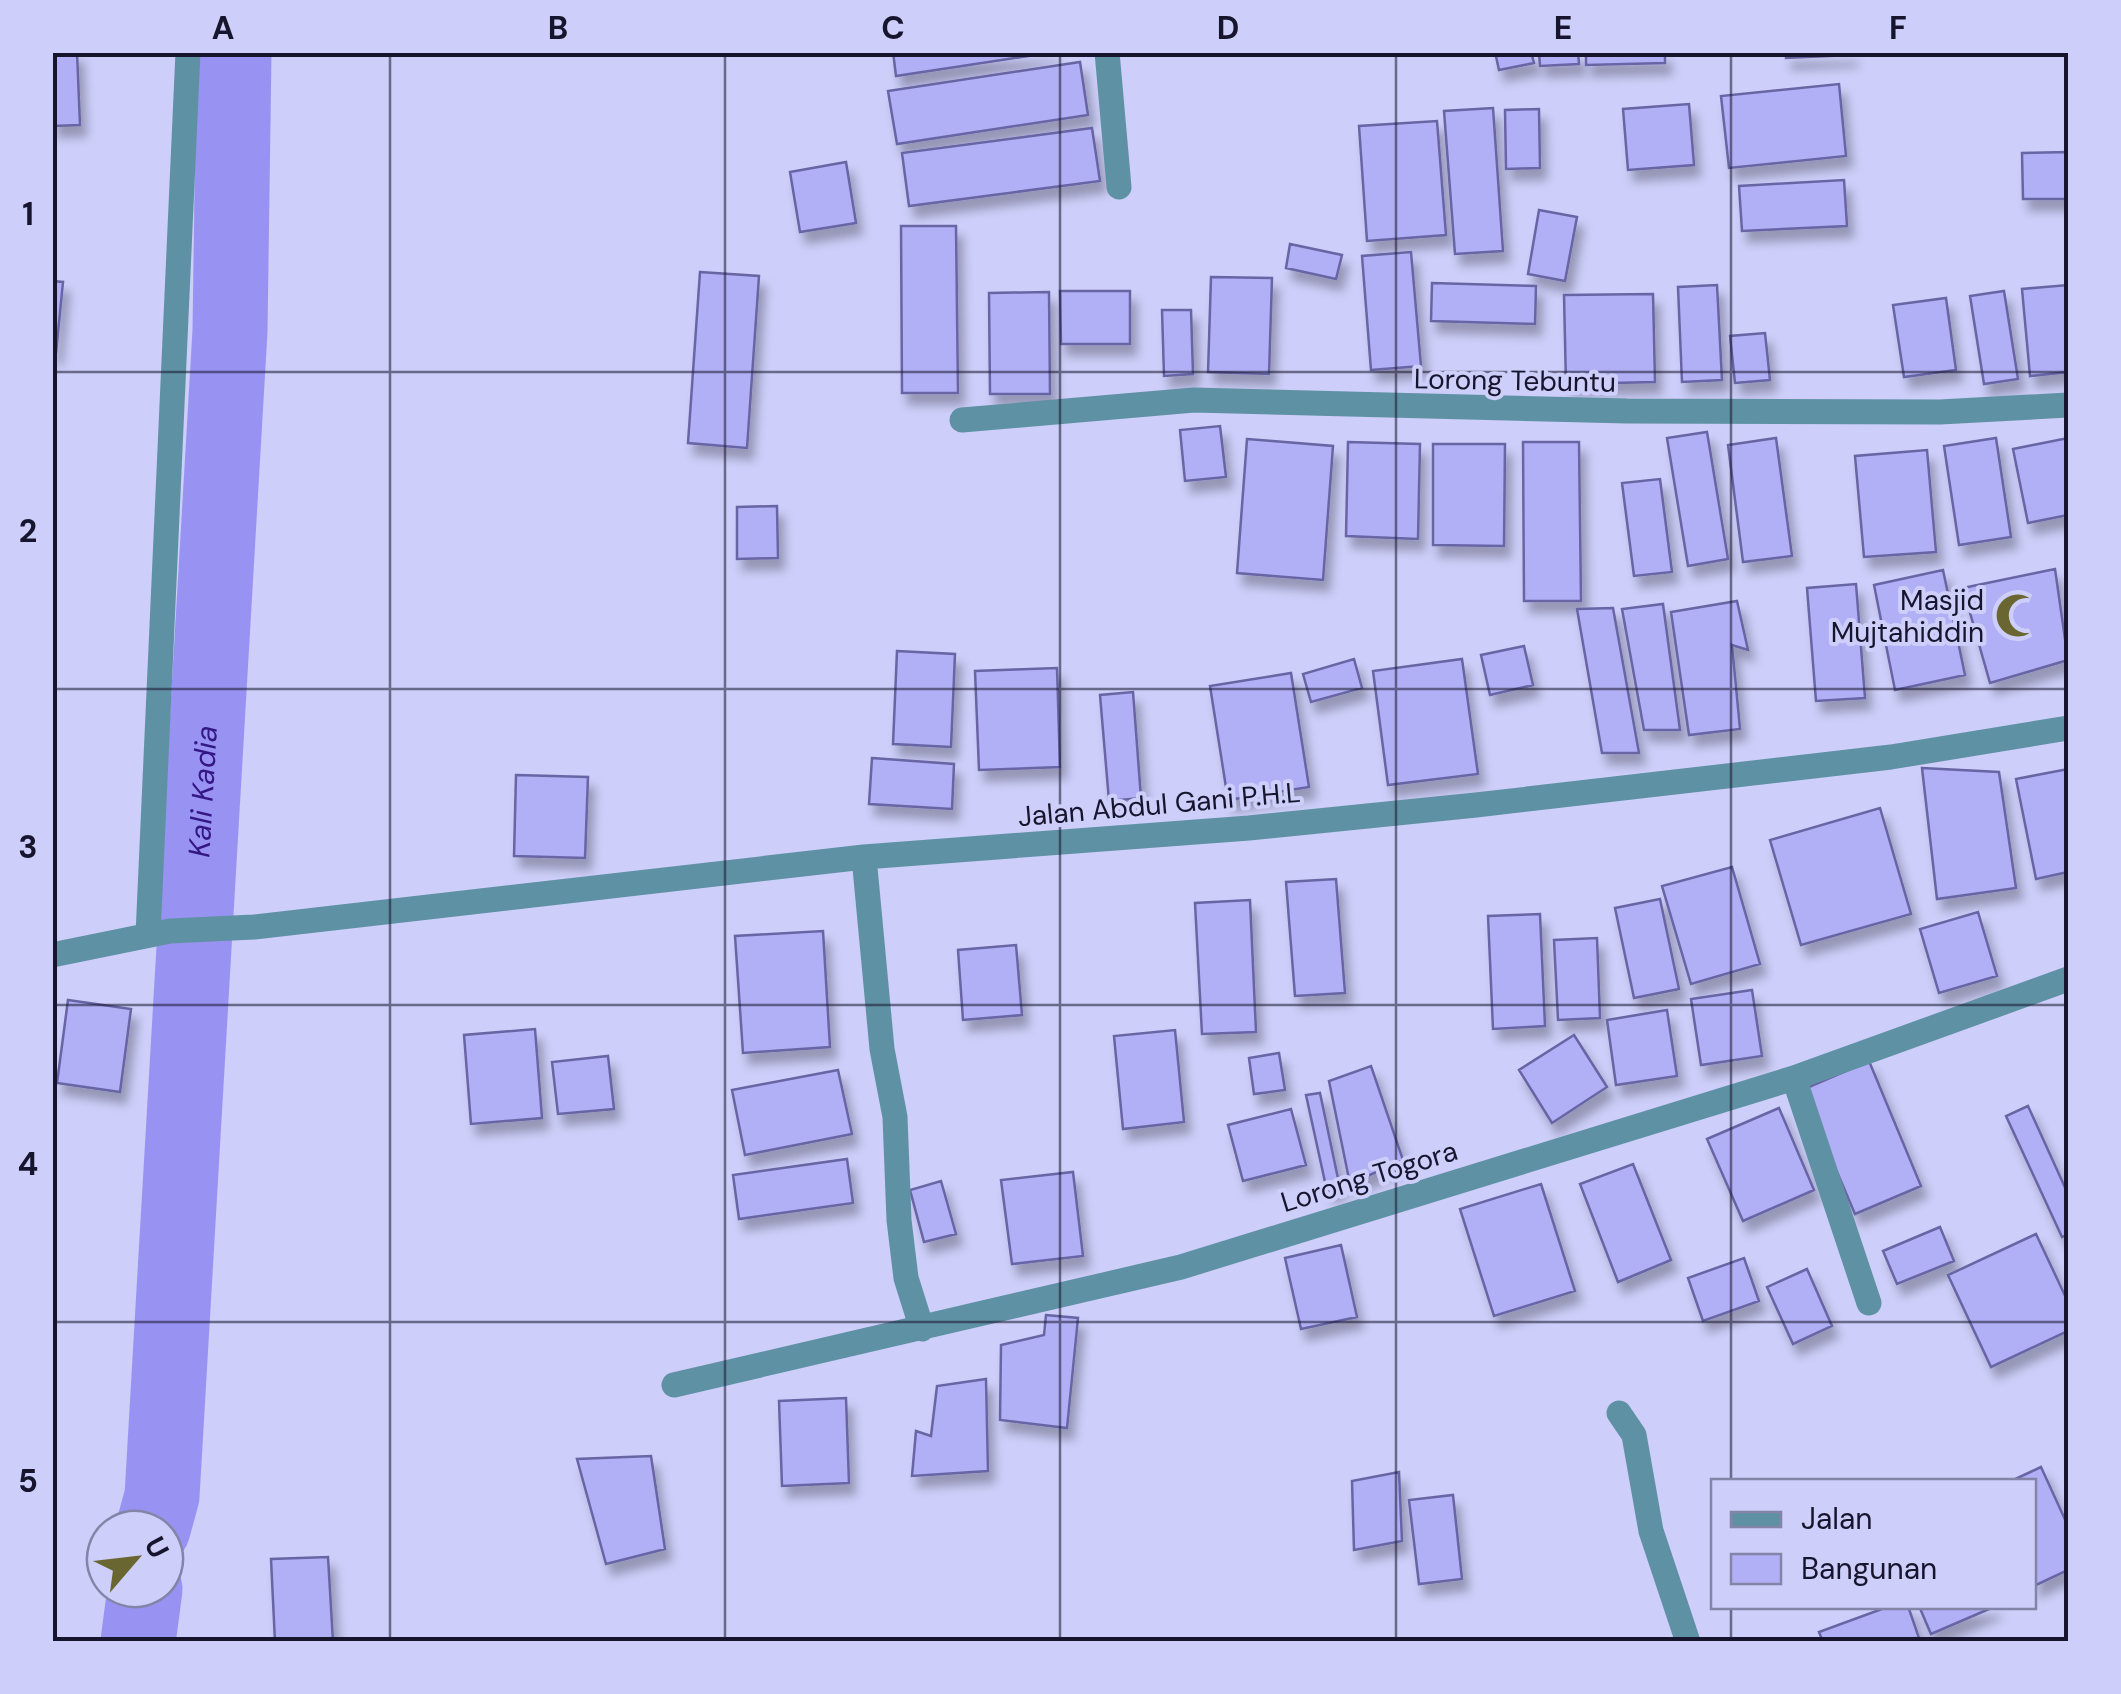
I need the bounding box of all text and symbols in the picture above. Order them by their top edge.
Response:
text: A [212,7,234,49]
text: B [548,7,568,49]
text: C [881,7,905,49]
text: D [1217,7,1239,49]
text: E [1554,7,1572,49]
text: F [1889,7,1907,49]
text: 1 [22,193,34,235]
street label: Lorong Tebuntu [1414,360,1616,401]
text: 2 [19,510,37,552]
place label: Masjid Mujtahiddin [1831,582,1984,651]
mosque icon: Masjid Mujtahiddin [1993,592,2041,640]
water label: Kali Kadia [179,724,226,858]
street label: Jalan Abdul Gani P.H.L [1016,774,1302,835]
text: 3 [18,826,38,868]
street label: Lorong Togora [1276,1132,1462,1221]
text: 4 [18,1143,38,1185]
text: 5 [18,1460,38,1502]
legend [1711,1479,2036,1609]
text: Jalan [1801,1499,1873,1538]
north arrow [85,1509,185,1609]
text: U [136,1530,177,1565]
text: Bangunan [1801,1549,1937,1588]

